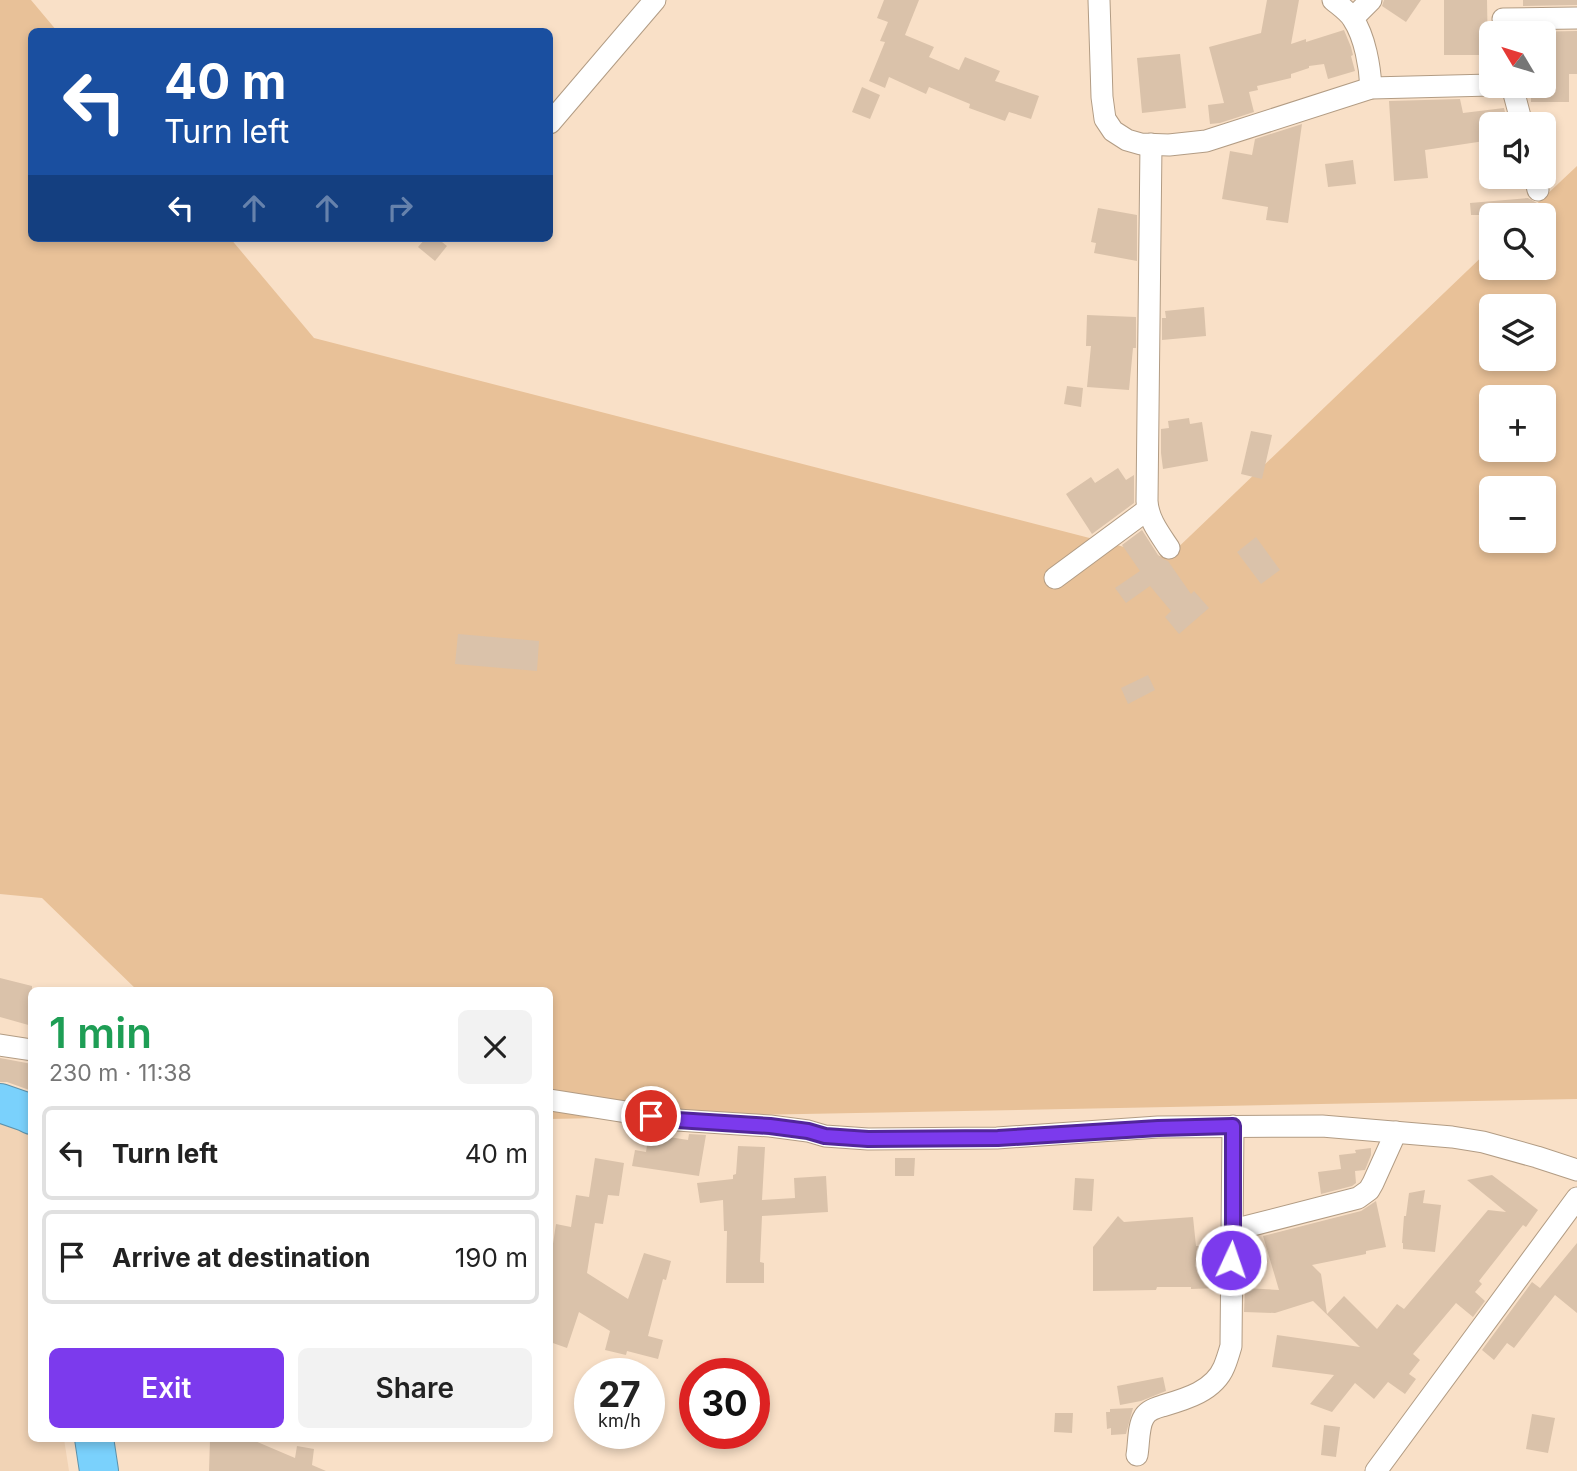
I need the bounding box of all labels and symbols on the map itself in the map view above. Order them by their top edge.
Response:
north arrow [1479,21,1556,98]
pin [621,1086,681,1146]
position arrow [1194,1223,1268,1297]
speed limit sign: 30 [679,1358,770,1449]

